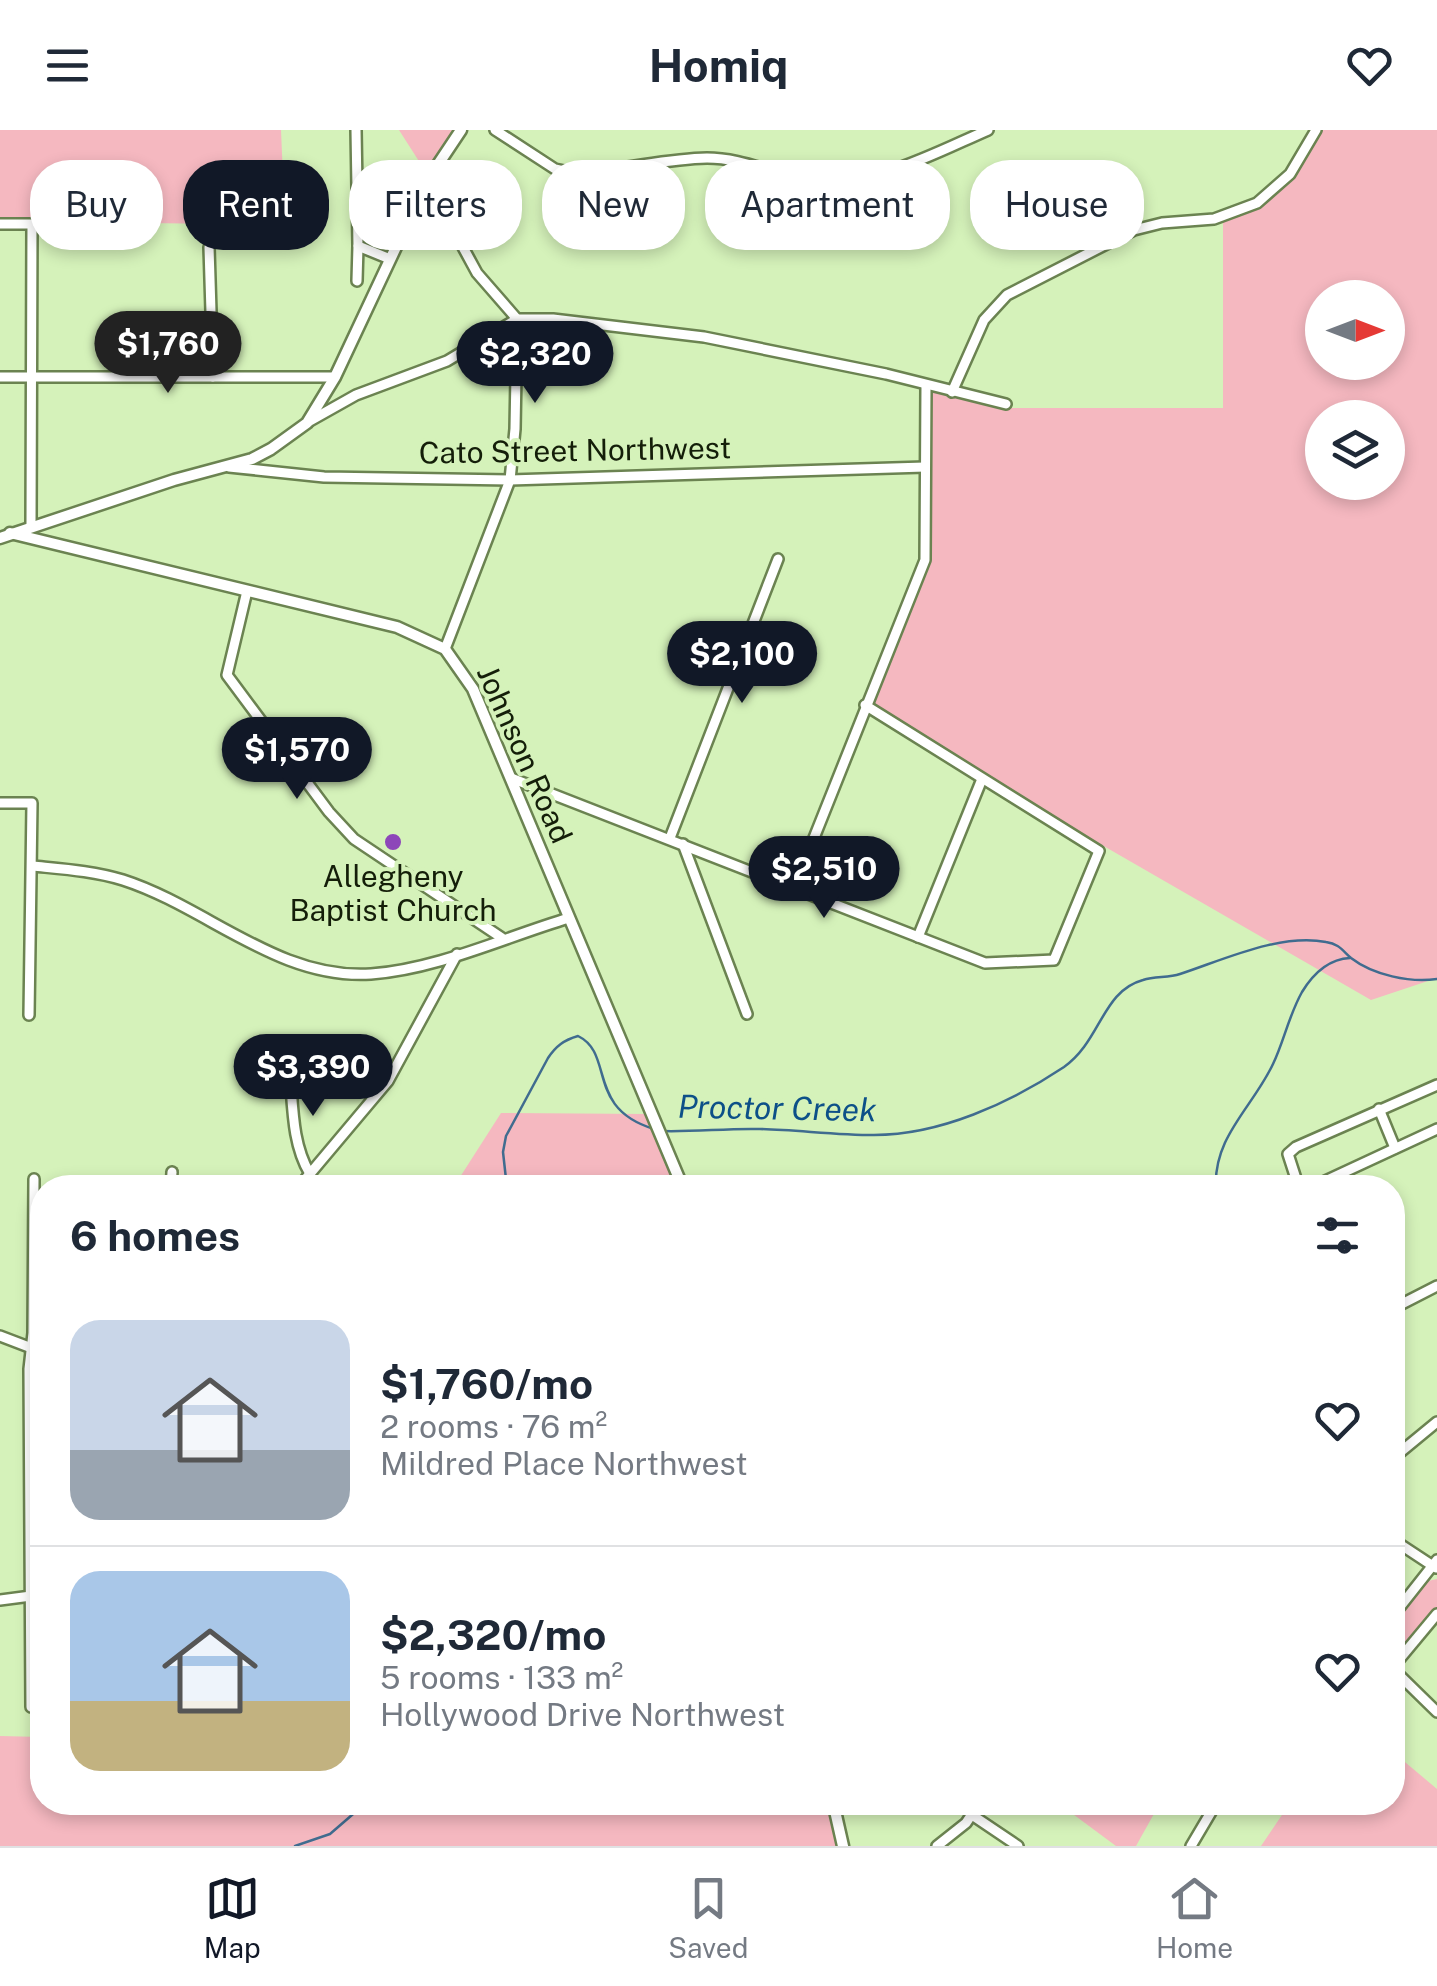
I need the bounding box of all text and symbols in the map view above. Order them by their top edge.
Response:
icon: menu [40,38,95,93]
icon: heart [1342,38,1397,93]
text: Homiq [649,39,788,92]
chip: Buy [30,160,163,250]
chip: Rent [183,160,329,250]
chip: Filters [349,160,522,250]
chip: New [542,160,685,250]
chip: Apartment [705,160,950,250]
chip: House [970,160,1144,250]
north arrow [1305,280,1405,380]
map controls [1305,280,1405,500]
pin: $1,760 [87,311,249,396]
pin: $2,320 [454,321,616,406]
text: $1,760 [116,325,220,362]
text: $2,320 [478,335,592,372]
button: layers [1305,400,1405,500]
street label: Cato Street Northwest [419,429,731,471]
pin: $2,100 [661,621,823,706]
text: $2,100 [689,635,795,672]
street label: Johnson Road [470,659,580,849]
pin: $1,570 [216,717,378,802]
text: $1,570 [244,731,350,768]
marker: Allegheny Baptist Church [382,831,404,853]
pin: $2,510 [743,836,905,921]
text: $2,510 [771,850,877,887]
place label: Allegheny Baptist Church [289,858,497,928]
pin: $3,390 [232,1034,394,1119]
text: $3,390 [256,1048,370,1085]
water label: Proctor Creek [677,1088,877,1128]
icon: filters [1310,1208,1365,1263]
text: 6 homes [70,1211,240,1260]
text: $1,760/mo [380,1359,593,1408]
icon: home [150,1360,270,1480]
icon: heart [1310,1393,1365,1448]
text: 2 rooms · 76 m² [380,1408,607,1445]
text: Mildred Place Northwest [380,1445,748,1482]
text: $2,320/mo [380,1610,606,1659]
icon: home [150,1611,270,1731]
icon: heart [1310,1644,1365,1699]
text: 5 rooms · 133 m² [380,1659,623,1696]
text: Hollywood Drive Northwest [380,1696,785,1733]
tab: Map [204,1871,261,1964]
tab: Saved [668,1871,748,1964]
tab: Home [1156,1871,1233,1964]

